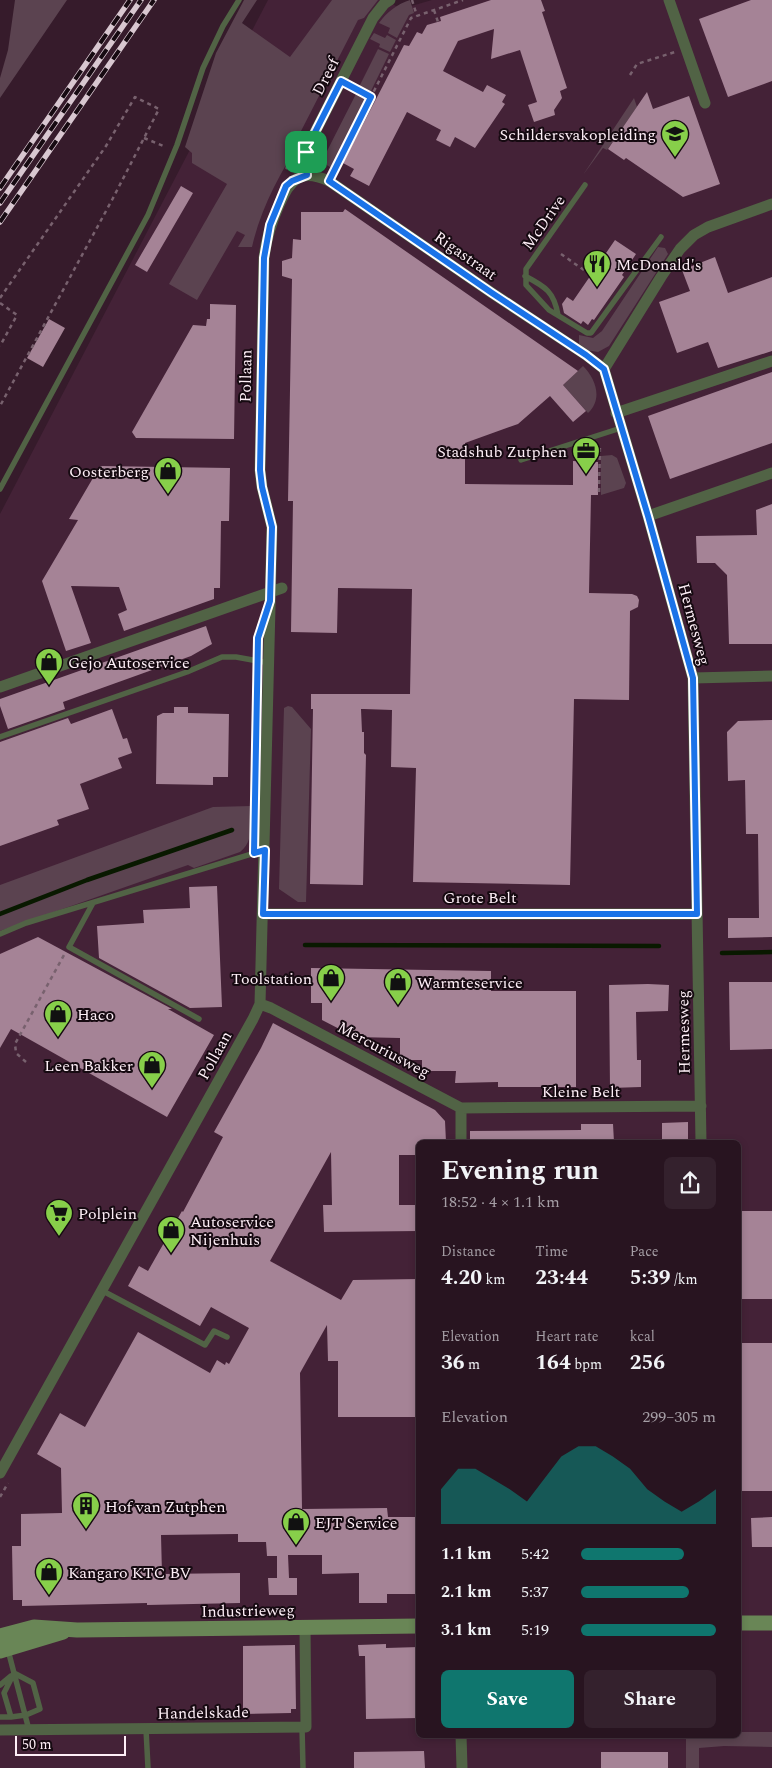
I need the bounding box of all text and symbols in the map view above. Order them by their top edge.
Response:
street label: Dreef [306,52,346,100]
school or university icon: Schildersvakopleiding [660,119,690,158]
place label: Schildersvakopleiding [500,123,656,147]
pin [285,131,327,173]
icon: arrive [292,138,320,166]
street label: McDrive [516,190,571,255]
street label: Rigastraat [429,225,502,287]
restaurant icon: McDonald's [582,249,612,288]
place label: McDonald's [616,253,702,277]
street label: Pollaan [234,349,258,403]
office icon: Stadshub Zutphen [571,436,601,475]
place label: Stadshub Zutphen [437,440,567,464]
shop icon: Oosterberg [153,456,183,495]
place label: Oosterberg [69,460,149,484]
street label: Hermesweg [672,581,716,668]
shop icon: Gejo Autoservice [34,647,64,686]
place label: Gejo Autoservice [68,651,190,675]
street label: Grote Belt [443,886,517,910]
shop icon: Toolstation [316,963,346,1002]
place label: Toolstation [231,967,312,991]
shop icon: Warmteservice [383,967,413,1006]
place label: Warmteservice [417,971,523,995]
street label: Hermesweg [671,990,697,1074]
shop icon: Haco [43,999,73,1038]
place label: Haco [77,1003,114,1027]
street label: Mercuriusweg [333,1015,434,1084]
street label: Pollaan [192,1027,238,1084]
shop icon: Leen Bakker [137,1050,167,1089]
place label: Leen Bakker [44,1054,133,1078]
street label: Kleine Belt [542,1080,621,1104]
text: Evening run [441,1149,599,1192]
button: share [664,1157,716,1209]
text: 18:52 · 4 × 1.1 km [441,1190,560,1214]
supermarket icon: Polplein [44,1198,74,1237]
place label: Polplein [78,1202,137,1226]
place label: Autoservice Nijenhuis [190,1210,274,1252]
shop icon: Autoservice Nijenhuis [156,1215,186,1254]
text: Distance [441,1241,496,1262]
text: Time [535,1241,568,1262]
text: Pace [630,1241,659,1262]
text: 4.20 [441,1262,482,1294]
text: 23:44 [535,1262,588,1294]
text: 5:39 [630,1262,671,1294]
text: km [482,1269,505,1290]
text: /km [671,1269,698,1290]
text: Elevation [441,1326,500,1347]
text: Heart rate [535,1326,599,1347]
text: kcal [630,1326,655,1347]
text: 36 [441,1347,465,1379]
text: 164 [535,1347,571,1379]
text: 256 [630,1347,665,1379]
text: m [465,1354,480,1375]
text: bpm [571,1354,602,1375]
text: Elevation [441,1405,508,1429]
text: 299–305 m [642,1405,716,1429]
building icon: Hof van Zutphen [71,1491,101,1530]
place label: Hof van Zutphen [105,1495,225,1519]
shop icon: EJT Service [281,1507,311,1546]
place label: EJT Service [315,1511,397,1535]
text: 1.1 km [441,1542,491,1566]
text: 5:42 [521,1542,549,1566]
shop icon: Kangaro KTC BV [34,1557,64,1596]
place label: Kangaro KTC BV [68,1561,191,1585]
text: 2.1 km [441,1580,491,1604]
text: 5:37 [521,1580,549,1604]
street label: Industrieweg [201,1598,295,1624]
text: 3.1 km [441,1618,491,1642]
text: 5:19 [521,1618,549,1642]
button: Save [441,1670,574,1728]
button: Share [584,1670,716,1728]
street label: Handelskade [157,1700,249,1726]
scale bar [15,1733,126,1756]
text: 50 m [22,1734,52,1755]

